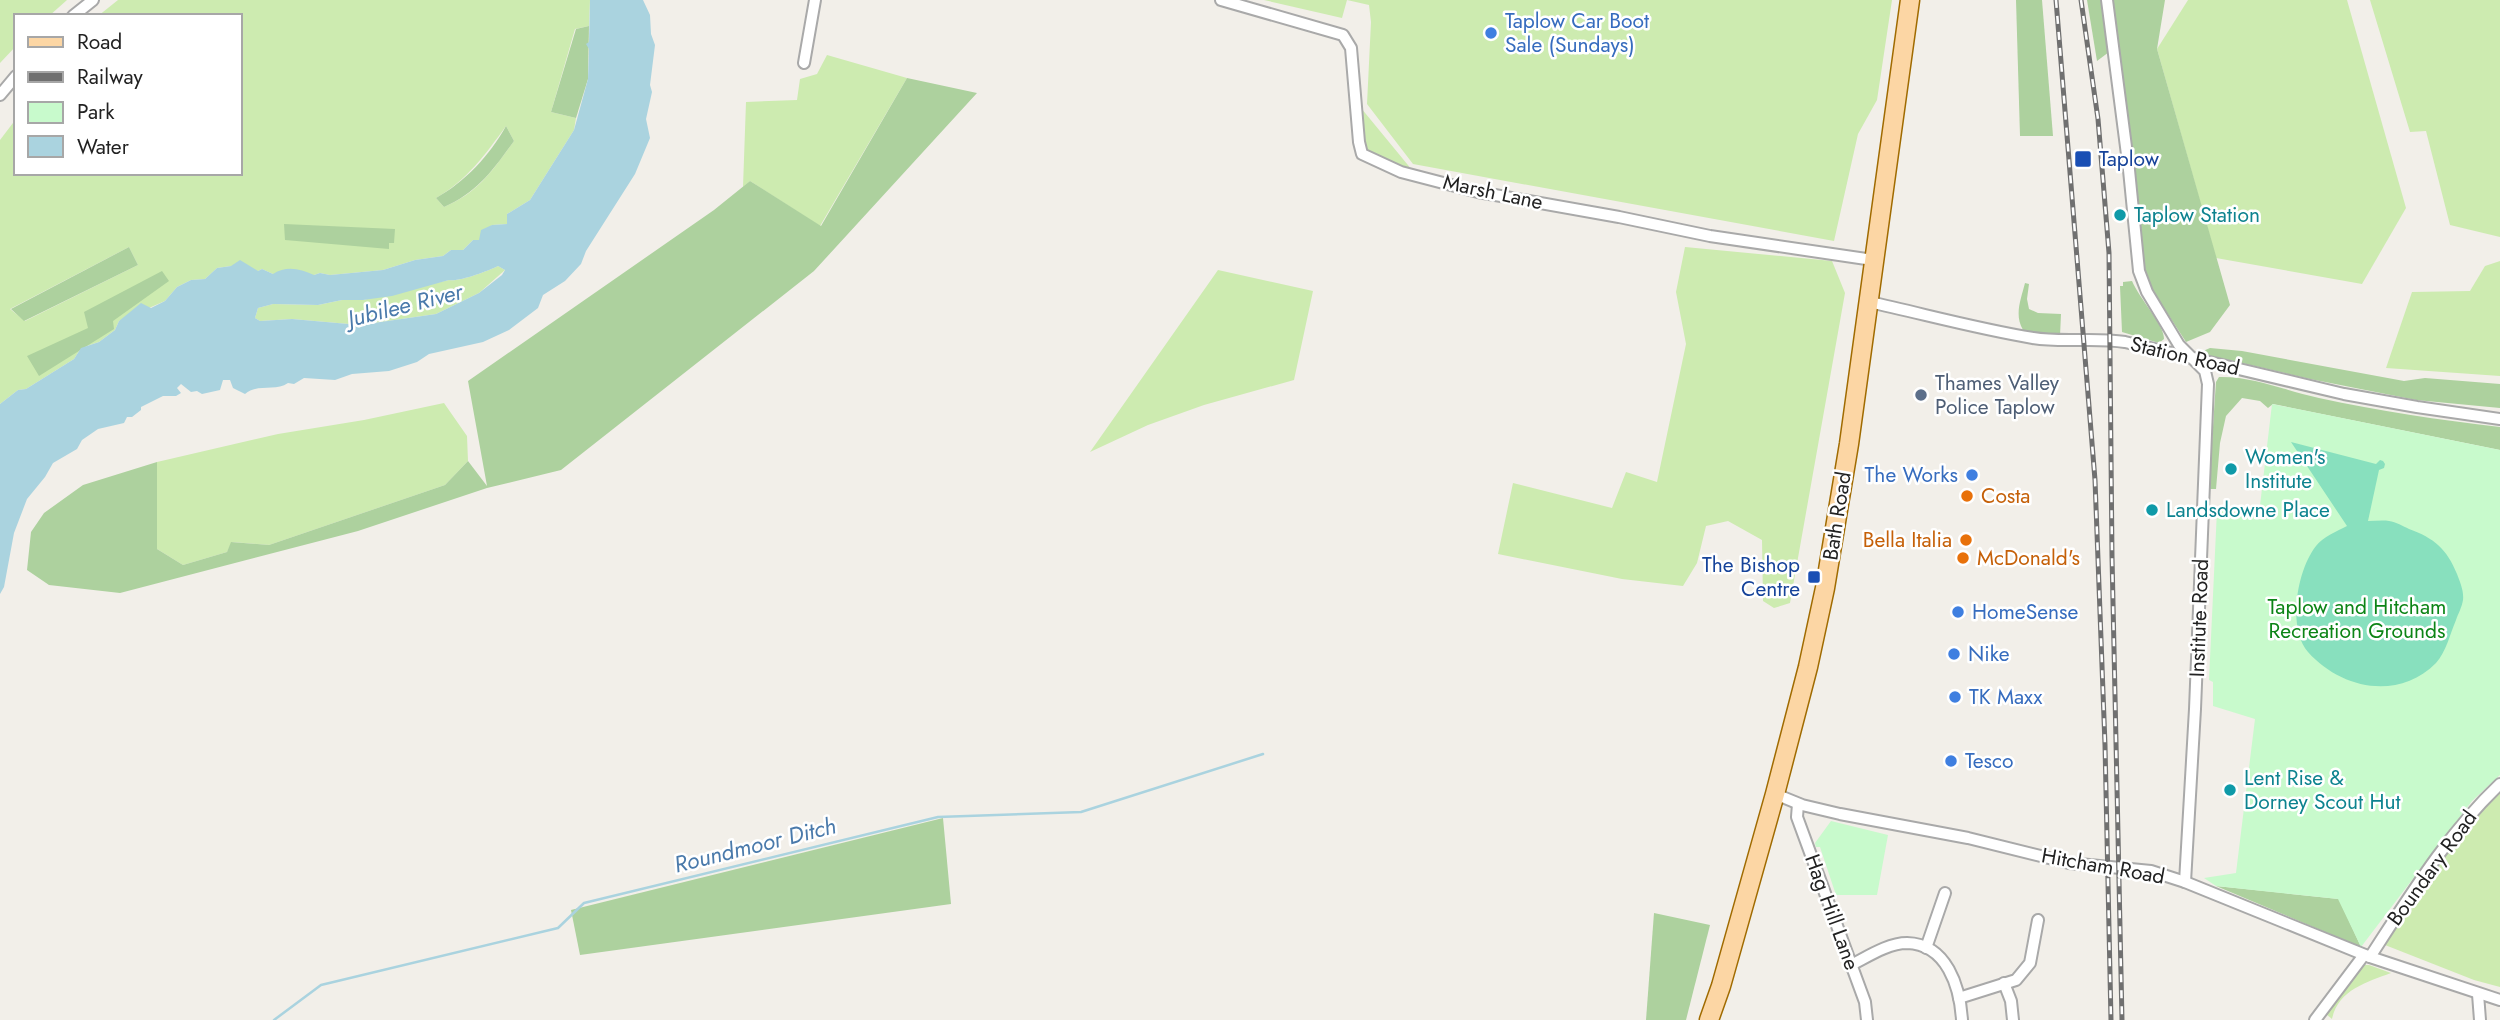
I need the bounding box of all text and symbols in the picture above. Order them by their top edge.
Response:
place label: Taplow Car Boot Sale (Sundays) [1505,6,1649,60]
legend [14,14,242,175]
marker: Taplow Car Boot Sale (Sundays) [1483,25,1499,41]
text: Road [77,27,122,57]
text: Railway [77,62,143,92]
text: Park [77,97,115,127]
text: Water [77,132,130,162]
place label: Taplow [2099,144,2160,174]
marker: Taplow [2073,149,2093,169]
street label: Marsh Lane [1440,167,1546,217]
place label: Taplow Station [2134,200,2260,230]
marker: Taplow Station [2112,207,2128,223]
water label: Jubilee River [340,274,467,337]
street label: Station Road [2127,329,2243,383]
place label: Thames Valley Police Taplow [1935,368,2060,422]
marker: Thames Valley Police Taplow [1913,387,1929,403]
place label: Women's Institute [2245,442,2326,496]
place label: The Works [1865,460,1958,490]
marker: Women's Institute [2223,461,2239,477]
marker: The Works [1964,467,1980,483]
street label: Bath Road [1815,469,1859,563]
place label: Costa [1981,481,2030,511]
marker: Costa [1959,488,1975,504]
place label: Landsdowne Place [2166,495,2330,525]
marker: Landsdowne Place [2144,502,2160,518]
place label: Bella Italia [1863,525,1952,555]
marker: Bella Italia [1958,532,1974,548]
place label: McDonald's [1977,543,2080,573]
place label: The Bishop Centre [1702,550,1800,604]
marker: McDonald's [1955,550,1971,566]
street label: Institute Road [2182,558,2216,678]
marker: The Bishop Centre [1806,569,1822,585]
park label: Taplow and Hitcham Recreation Grounds [2268,592,2446,646]
place label: HomeSense [1972,597,2078,627]
marker: HomeSense [1950,604,1966,620]
place label: Nike [1968,639,2010,669]
marker: Nike [1946,646,1962,662]
place label: TK Maxx [1969,682,2042,712]
marker: TK Maxx [1947,689,1963,705]
place label: Tesco [1965,746,2013,776]
marker: Tesco [1943,753,1959,769]
place label: Lent Rise & Dorney Scout Hut [2244,763,2400,817]
marker: Lent Rise & Dorney Scout Hut [2222,782,2238,798]
street label: Boundary Road [2380,804,2484,932]
water label: Roundmoor Ditch [670,808,840,882]
street label: Hitcham Road [2039,840,2167,892]
street label: Hag Hill Lane [1797,850,1867,974]

